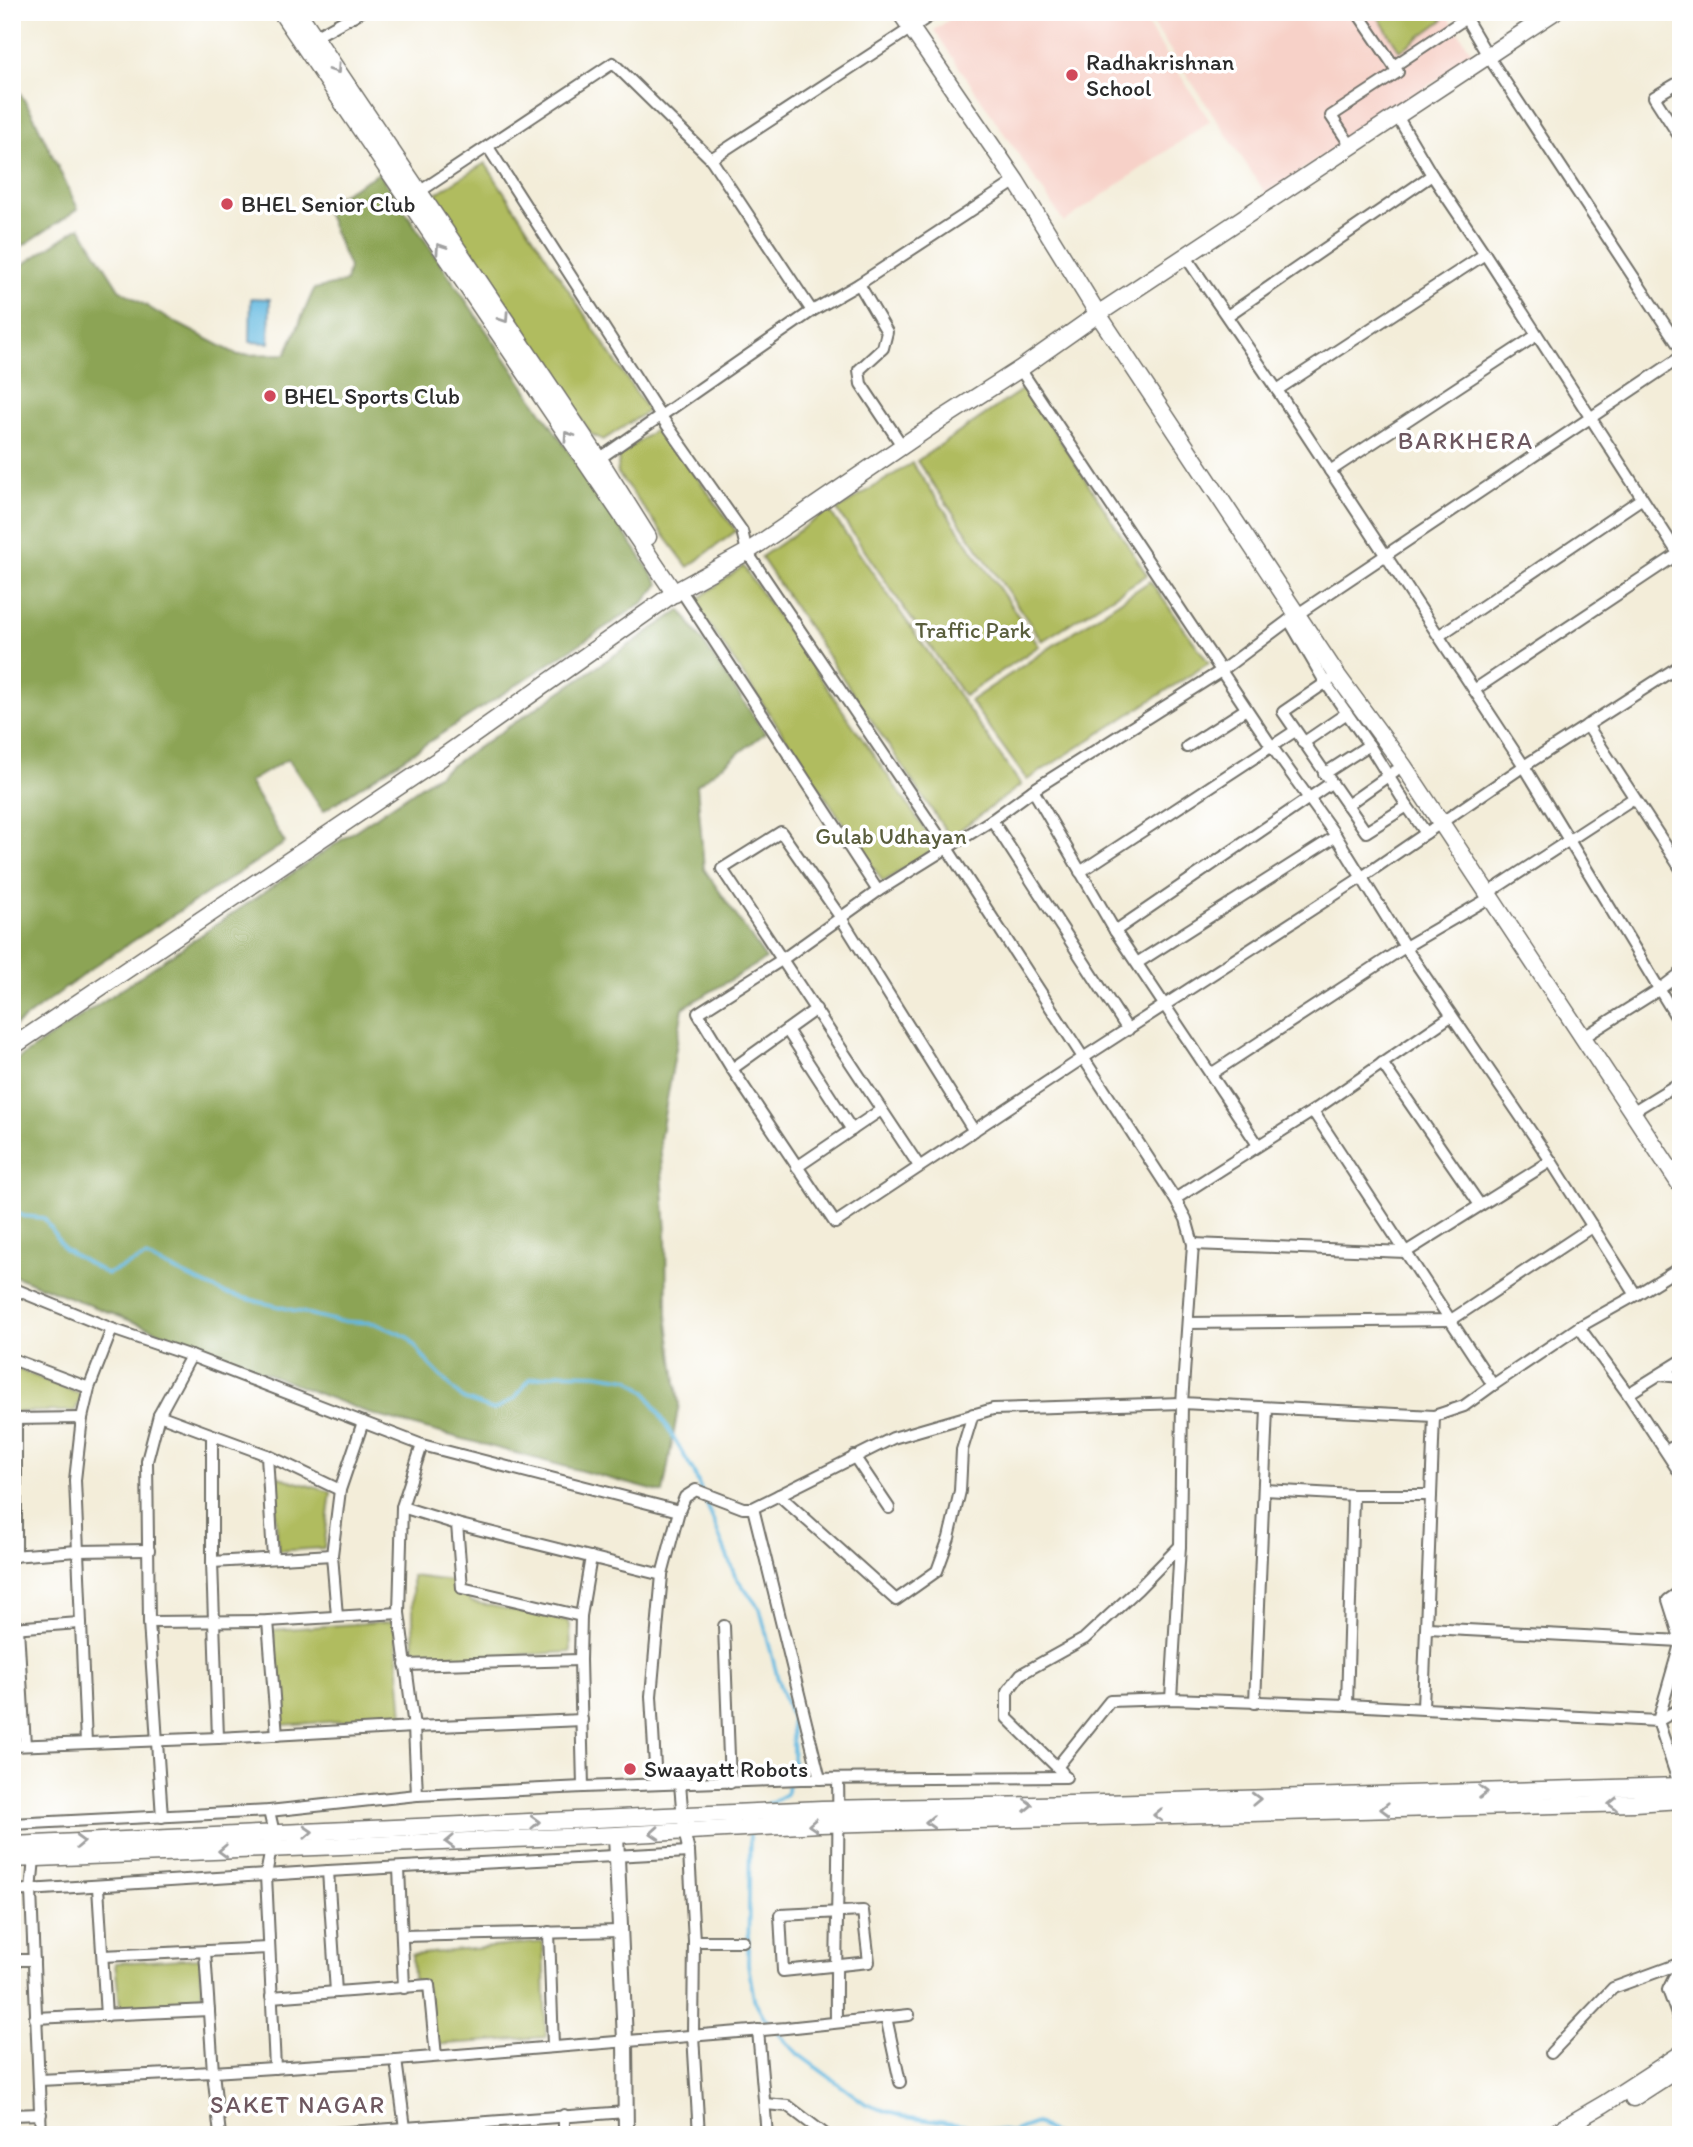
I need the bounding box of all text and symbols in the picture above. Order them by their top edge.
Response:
place label: Radhakrishnan School [1086,48,1234,102]
one-way arrow [328,61,340,74]
marker: Radhakrishnan School [1064,67,1080,83]
place label: BHEL Senior Club [241,190,416,218]
marker: BHEL Senior Club [219,196,235,212]
one-way arrow [436,243,448,256]
one-way arrow [496,310,508,323]
place label: BHEL Sports Club [284,382,460,410]
marker: BHEL Sports Club [262,388,278,404]
district label: BARKHERA [1398,426,1534,455]
one-way arrow [563,431,576,444]
park label: Traffic Park [915,616,1031,644]
park label: Gulab Udhayan [815,822,967,850]
place label: Swaayatt Robots [644,1755,808,1783]
marker: Swaayatt Robots [622,1761,638,1777]
one-way arrow [1478,1785,1489,1800]
one-way arrow [1251,1791,1262,1806]
one-way arrow [1607,1796,1617,1812]
one-way arrow [1024,1797,1034,1813]
one-way arrow [1379,1801,1390,1817]
one-way arrow [1152,1808,1163,1823]
one-way arrow [925,1814,935,1830]
one-way arrow [530,1815,541,1830]
one-way arrow [807,1817,818,1832]
one-way arrow [302,1825,313,1840]
one-way arrow [649,1825,660,1840]
one-way arrow [444,1834,455,1849]
one-way arrow [75,1835,86,1850]
one-way arrow [217,1844,228,1859]
district label: SAKET NAGAR [210,2090,386,2119]

